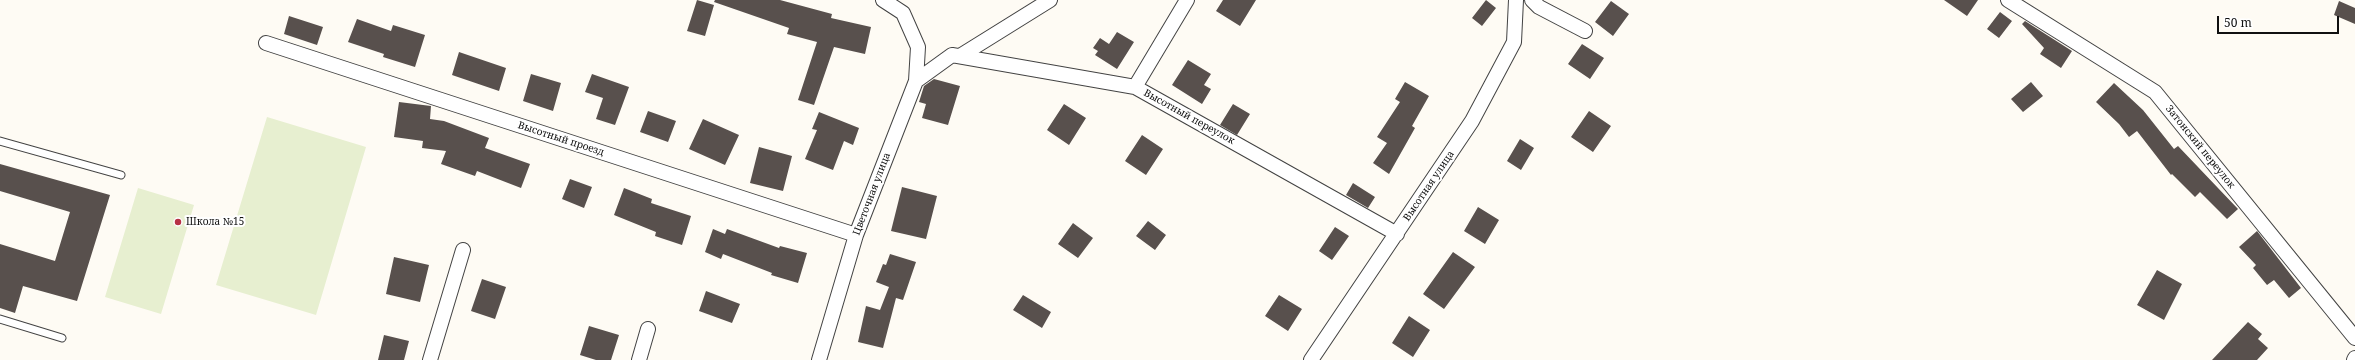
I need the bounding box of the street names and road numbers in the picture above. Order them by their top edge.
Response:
street label: Высотный переулок [1141,87,1237,147]
street label: Затонский переулок [2163,103,2237,191]
street label: Высотный проезд [516,119,606,159]
street label: Высотная улица [1401,149,1457,223]
street label: Цветочная улица [851,151,893,237]

